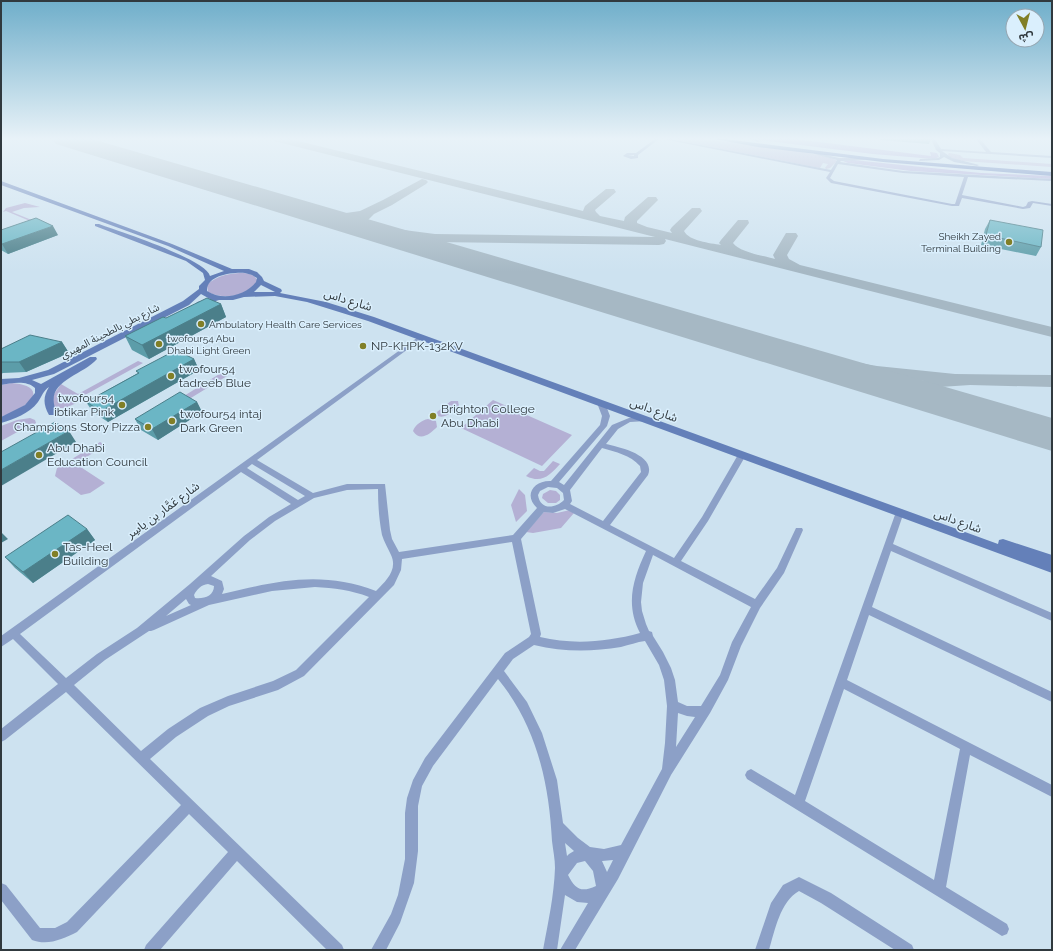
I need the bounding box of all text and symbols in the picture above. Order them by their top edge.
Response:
north arrow [1005,8,1045,48]
text: ش [1018,30,1034,45]
place label: Sheikh Zayed Terminal Building [921,231,1001,254]
marker: Sheikh Zayed Terminal Building [1004,237,1014,247]
street label: شارع داس [322,286,374,316]
street label: شارع بطي بالطحينة المهيري [59,301,162,363]
marker: Ambulatory Health Care Services [196,319,206,329]
place label: Ambulatory Health Care Services [209,319,362,330]
place label: twofour54 Abu Dhabi Light Green [167,333,250,356]
marker: twofour54 Abu Dhabi Light Green [154,339,164,349]
place label: NP-KHPK-132KV [371,339,463,353]
marker: NP-KHPK-132KV [358,341,368,351]
place label: twofour54 tadreeb Blue [179,362,251,390]
marker: twofour54 tadreeb Blue [166,371,176,381]
place label: twofour54 ibtikar Pink [54,391,115,419]
street label: شارع داس [628,395,680,427]
marker: twofour54 ibtikar Pink [117,400,127,410]
place label: Brighton College Abu Dhabi [441,402,535,430]
place label: twofour54 intaj Dark Green [180,407,262,435]
marker: Brighton College Abu Dhabi [428,411,438,421]
marker: twofour54 intaj Dark Green [167,416,177,426]
place label: Champions Story Pizza [14,420,140,434]
marker: Champions Story Pizza [143,422,153,432]
place label: Abu Dhabi Education Council [47,441,148,469]
marker: Abu Dhabi Education Council [34,450,44,460]
street label: شارع عَمَّار بن ياسِر [123,479,203,543]
street label: شارع داس [932,506,984,538]
place label: Tas-Heel Building [63,540,113,568]
marker: Tas-Heel Building [50,549,60,559]

